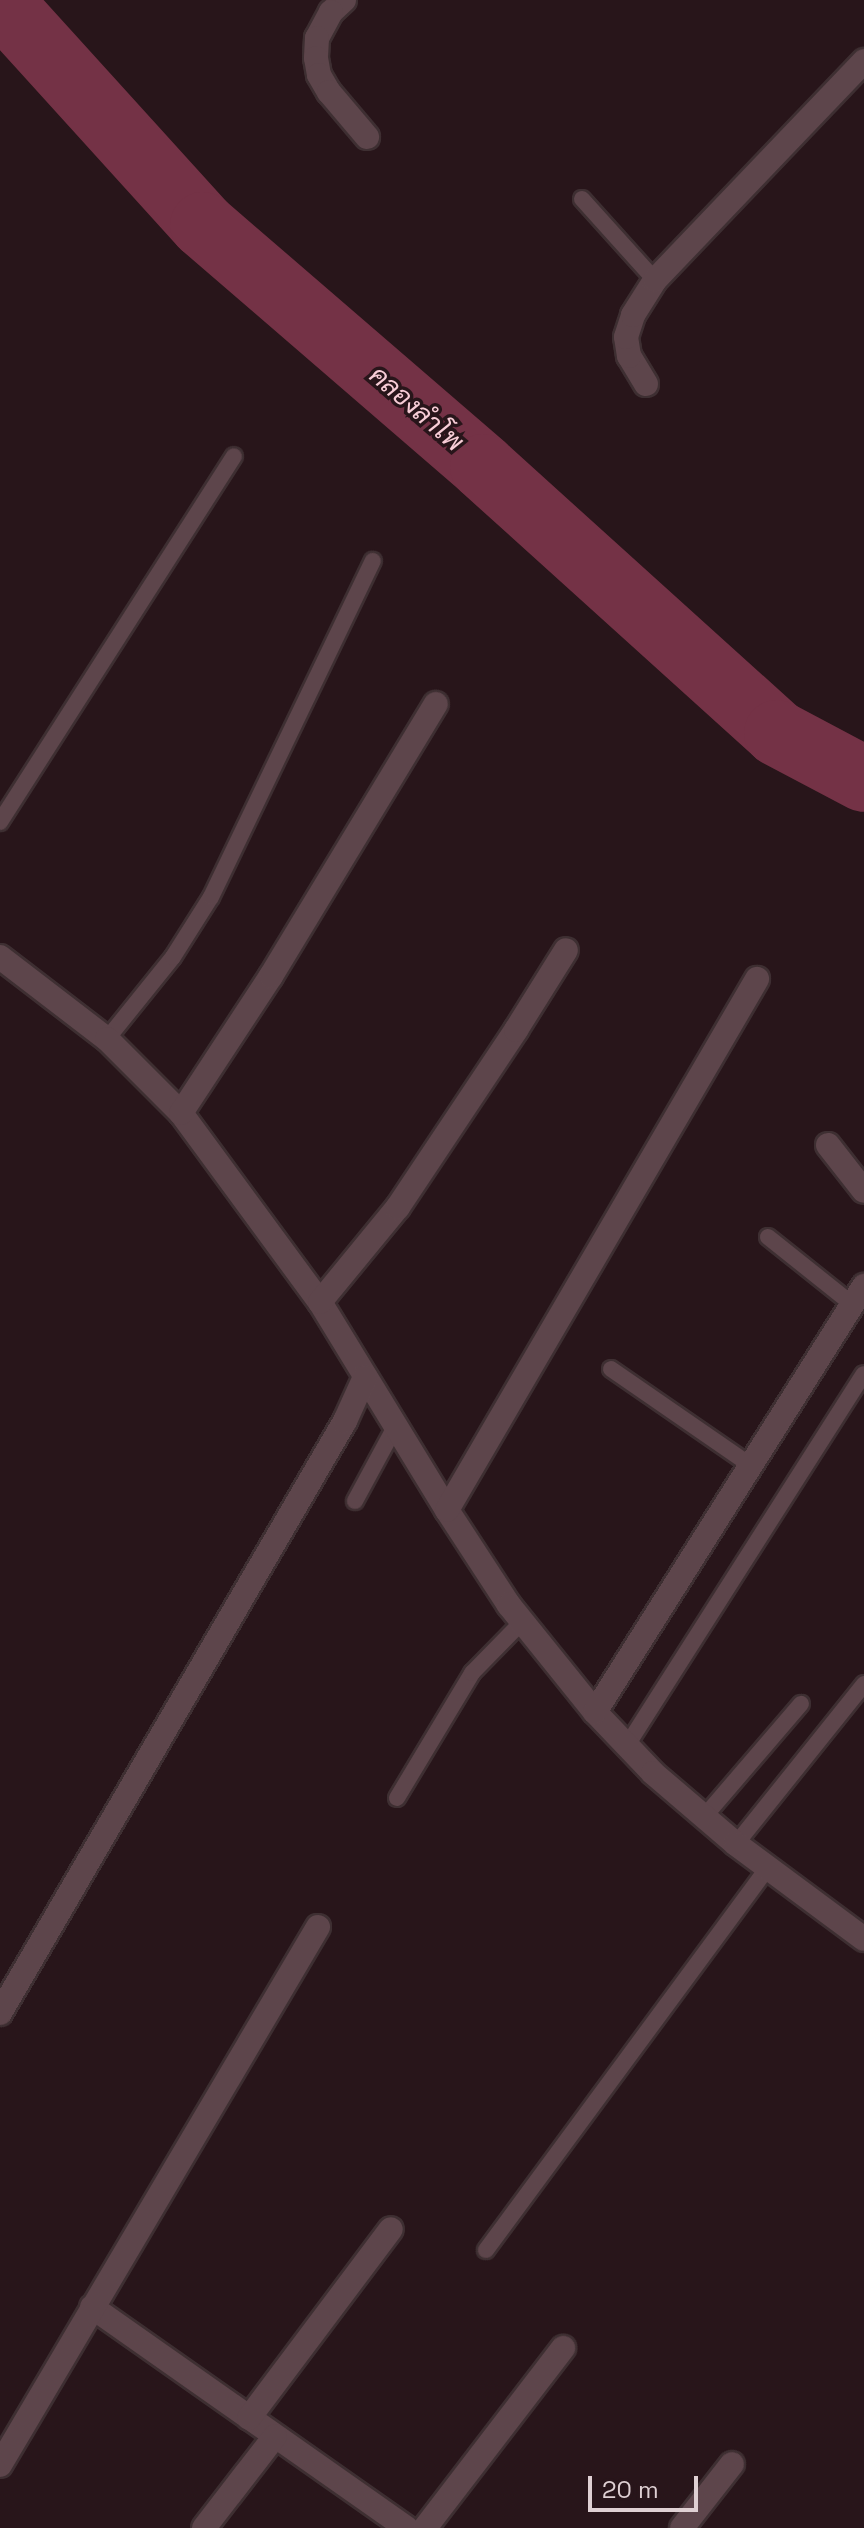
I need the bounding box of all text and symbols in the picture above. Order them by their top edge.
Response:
water label: คลองลำโพ [363,360,469,458]
scale bar [592,2460,702,2510]
text: 20 m [602,2474,659,2505]

